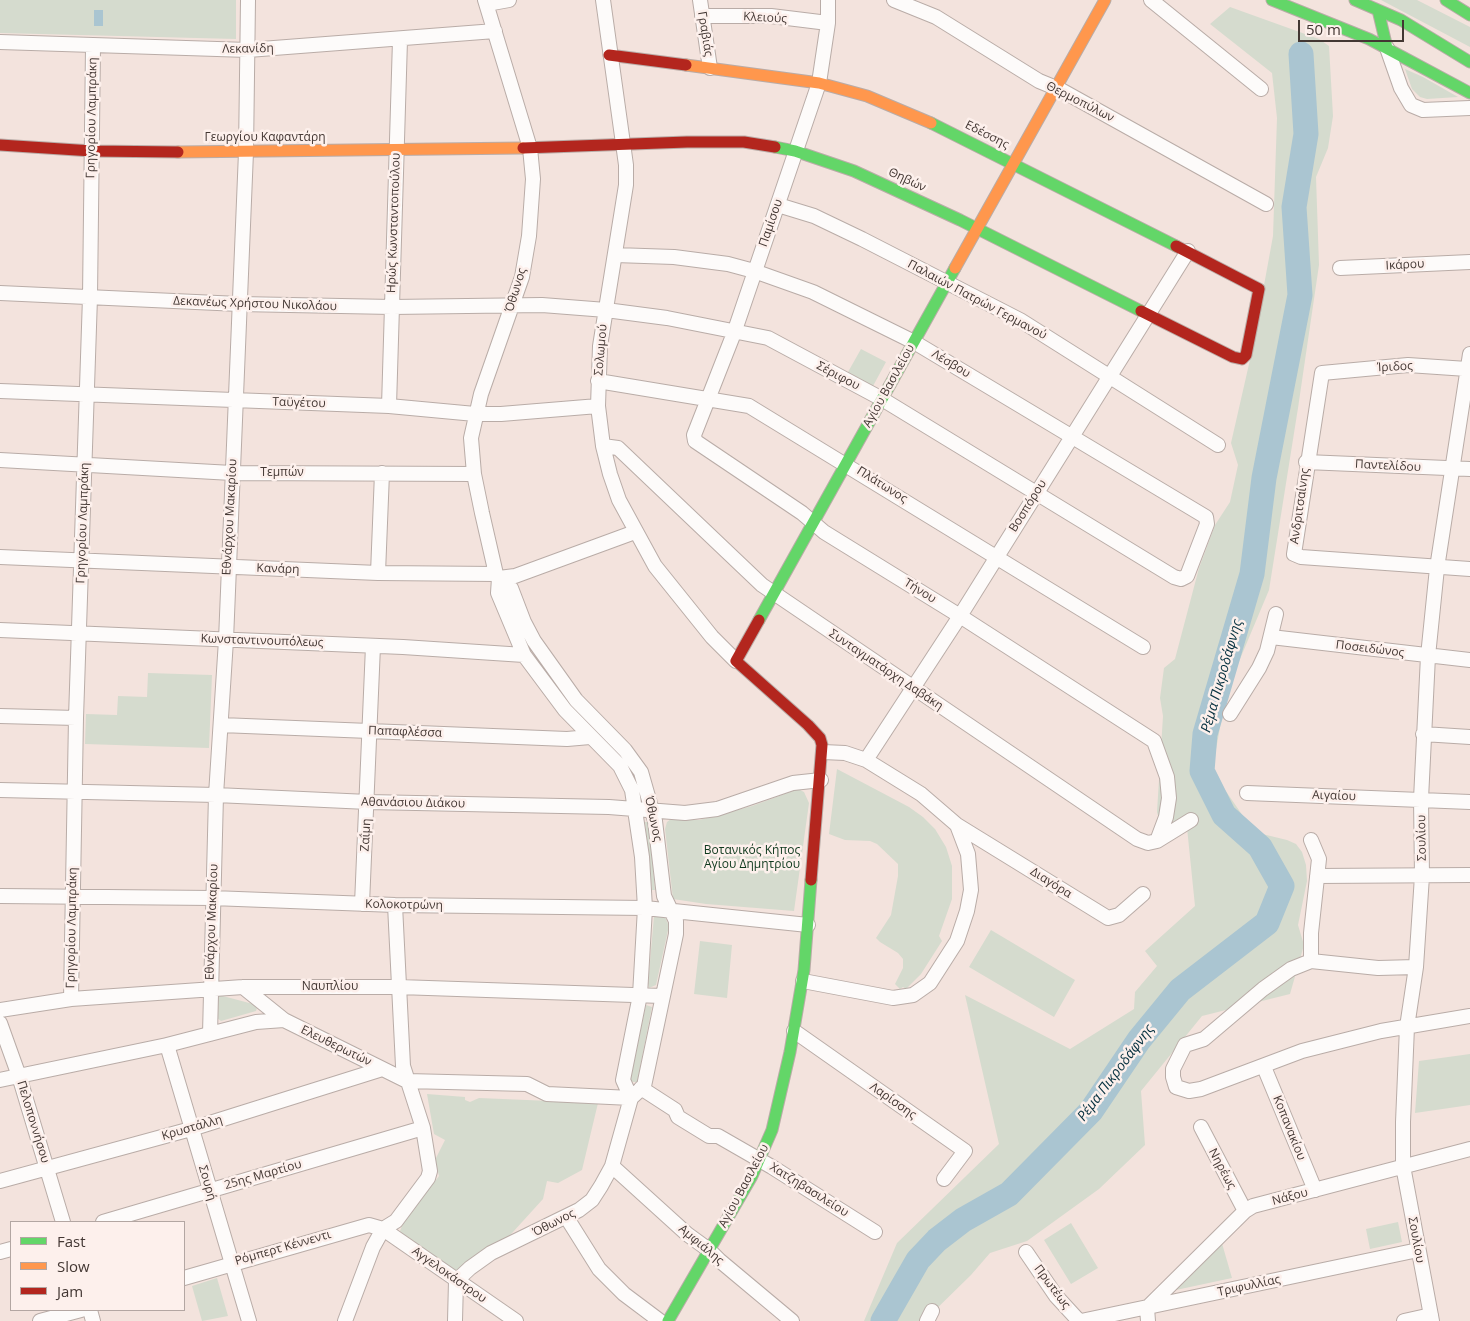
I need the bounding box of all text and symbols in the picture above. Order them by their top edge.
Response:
street label: Γραβιάς [694,10,716,58]
street label: Κλειούς [743,10,787,26]
scale bar [1300,10,1406,42]
text: 50 m [1306,19,1341,39]
street label: Λεκανίδη [222,41,274,57]
street label: Γρηγορίου Λαμπράκη [84,57,100,179]
street label: Θερμοπύλων [1044,79,1116,125]
street label: Εδέσσης [963,118,1011,152]
street label: Γεωργίου Καφαντάρη [204,131,326,145]
street label: Ηρώς Κωνσταντοπούλου [384,153,404,293]
street label: Θηβών [886,165,928,195]
street label: Παμίσου [756,197,786,249]
street label: Παλαιών Πατρών Γερμανού [905,257,1049,343]
street label: Ικάρου [1385,257,1425,273]
street label: Όθωνος [502,266,530,314]
street label: Δεκανέως Χρήστου Νικολάου [173,294,337,314]
street label: Σολωμού [592,324,610,376]
street label: Αγίου Βασιλείου [860,342,918,430]
street label: Λέσβου [929,347,973,381]
street label: Σέριφου [814,359,862,393]
street label: Ίριδος [1377,359,1413,375]
street label: Ταϋγέτου [272,395,326,411]
street label: Παντελίδου [1355,457,1421,475]
street label: Εθνάρχου Μακαρίου [220,458,240,576]
street label: Γρηγορίου Λαμπράκη [74,462,92,584]
street label: Πλάτωνος [854,464,910,506]
street label: Τεμπών [260,466,304,480]
street label: Ανδριτσαίνης [1288,467,1312,545]
street label: Βοσπόρου [1006,477,1050,535]
street label: Κανάρη [256,561,300,577]
street label: Τήνου [901,576,939,606]
water label: Ρέμα Πικροδάφνης [1198,617,1246,735]
street label: Συνταγματάρχη Δαβάκη [826,626,946,714]
street label: Κωνσταντινουπόλεως [200,632,324,650]
street label: Ποσειδώνος [1335,638,1405,660]
street label: Παπαφλέσσα [368,724,442,740]
street label: Αιγαίου [1312,788,1356,804]
street label: Αθανάσιου Διάκου [361,795,465,811]
street label: Όθωνος [641,795,665,843]
street label: Σουλίου [1414,815,1430,861]
street label: Ζαΐμη [358,818,374,852]
park label: Βοτανικός Κήπος Αγίου Δημητρίου [704,844,800,872]
street label: Εθνάρχου Μακαρίου [203,864,221,980]
street label: Διαγόρα [1028,865,1074,901]
street label: Γρηγορίου Λαμπράκη [64,867,80,989]
street label: Κολοκοτρώνη [365,897,443,913]
street label: Ναυπλίου [302,980,358,994]
water label: Ρέμα Πικροδάφνης [1074,1021,1158,1125]
street label: Ελευθερωτών [298,1023,374,1069]
street label: Πελοποννήσου [14,1079,52,1165]
street label: Λαρίσσης [867,1080,919,1122]
street label: Κοπανακίου [1270,1094,1308,1162]
street label: Κρυστάλλη [160,1112,224,1144]
street label: Αγίου Βασιλείου [716,1142,772,1230]
street label: Νηρέως [1205,1146,1239,1192]
street label: 25ης Μαρτίου [223,1157,303,1193]
street label: Χατζηβασιλείου [767,1160,851,1220]
street label: Σουρή [195,1164,219,1202]
street label: Νάξου [1270,1185,1310,1209]
street label: Όθωνος [530,1206,578,1240]
street label: Σουλίου [1405,1216,1427,1264]
legend [10,1221,185,1311]
street label: Αμφιάλης [675,1222,727,1268]
street label: Ρόμπερτ Κέννεντι [233,1227,333,1269]
text: Fast [57,1231,86,1251]
street label: Αγγελοκάστρου [409,1244,489,1306]
text: Slow [57,1256,90,1276]
street label: Πρωτέως [1031,1262,1073,1312]
street label: Τριφυλλίας [1216,1272,1282,1300]
text: Jam [57,1281,83,1301]

